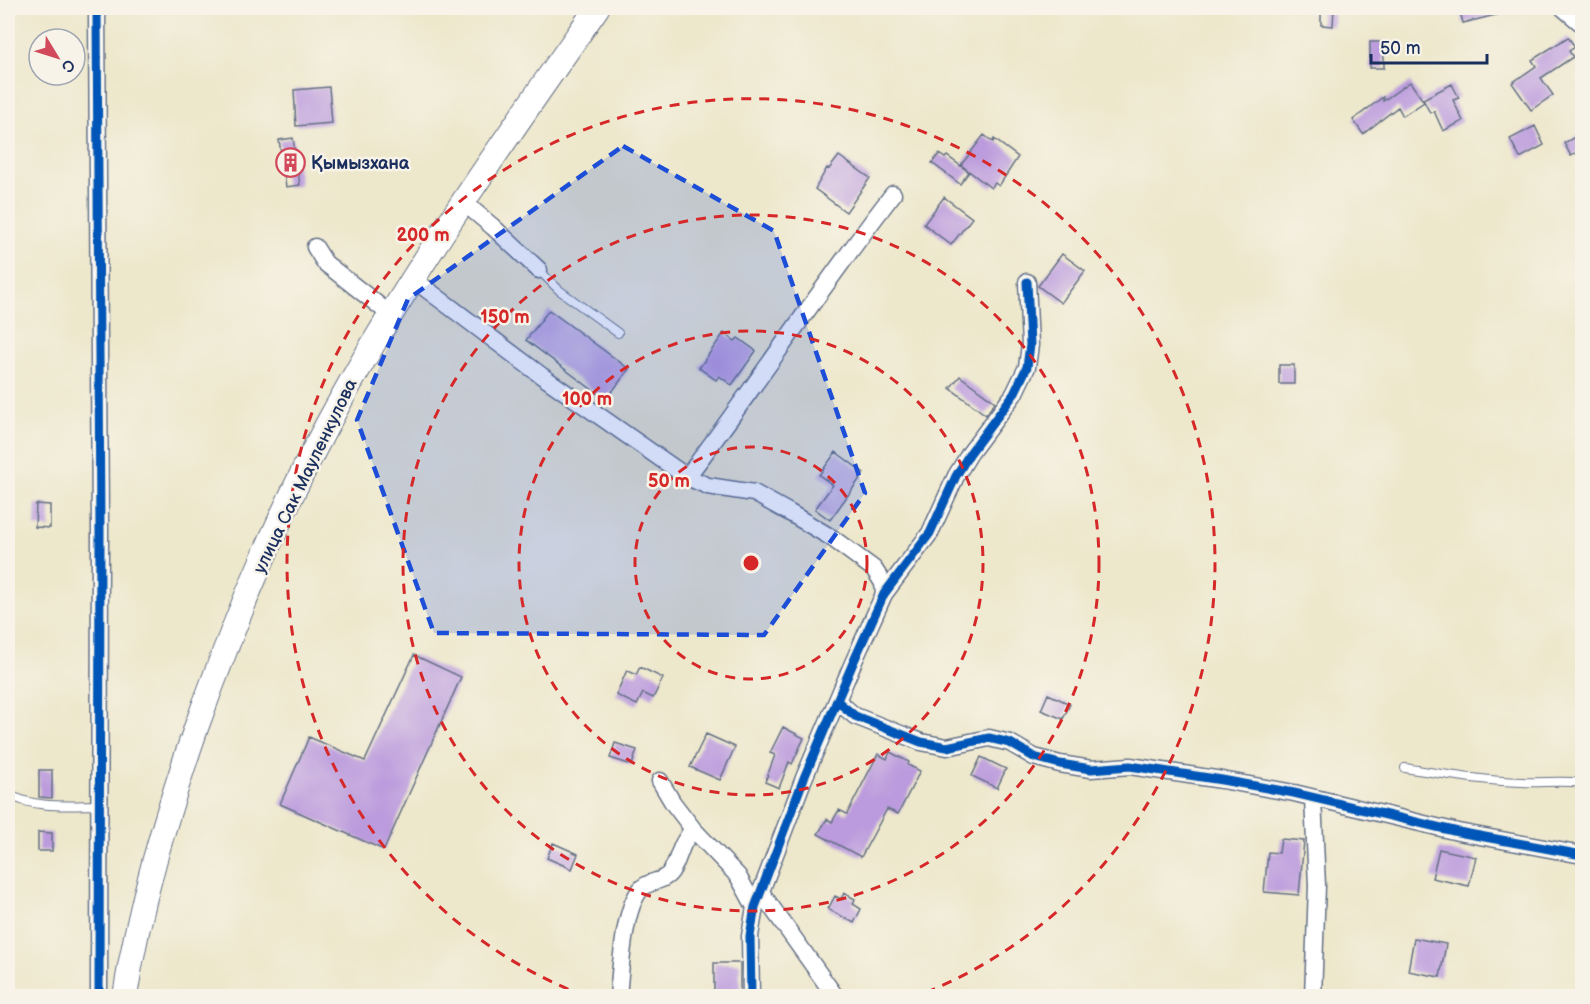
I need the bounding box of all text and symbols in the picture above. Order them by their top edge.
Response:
north arrow [27,27,87,87]
scale bar [1371,27,1486,65]
text: 50 m [1380,38,1421,59]
text: С [57,55,79,76]
building icon: Қымызхана [274,147,306,179]
place label: Қымызхана [311,153,410,174]
text: 200 m [396,225,450,246]
text: 150 m [480,307,530,328]
street label: улица Сак Мауленкулова [249,375,362,577]
text: 100 m [562,389,612,410]
text: 50 m [648,471,690,492]
centre of rings [741,553,761,573]

